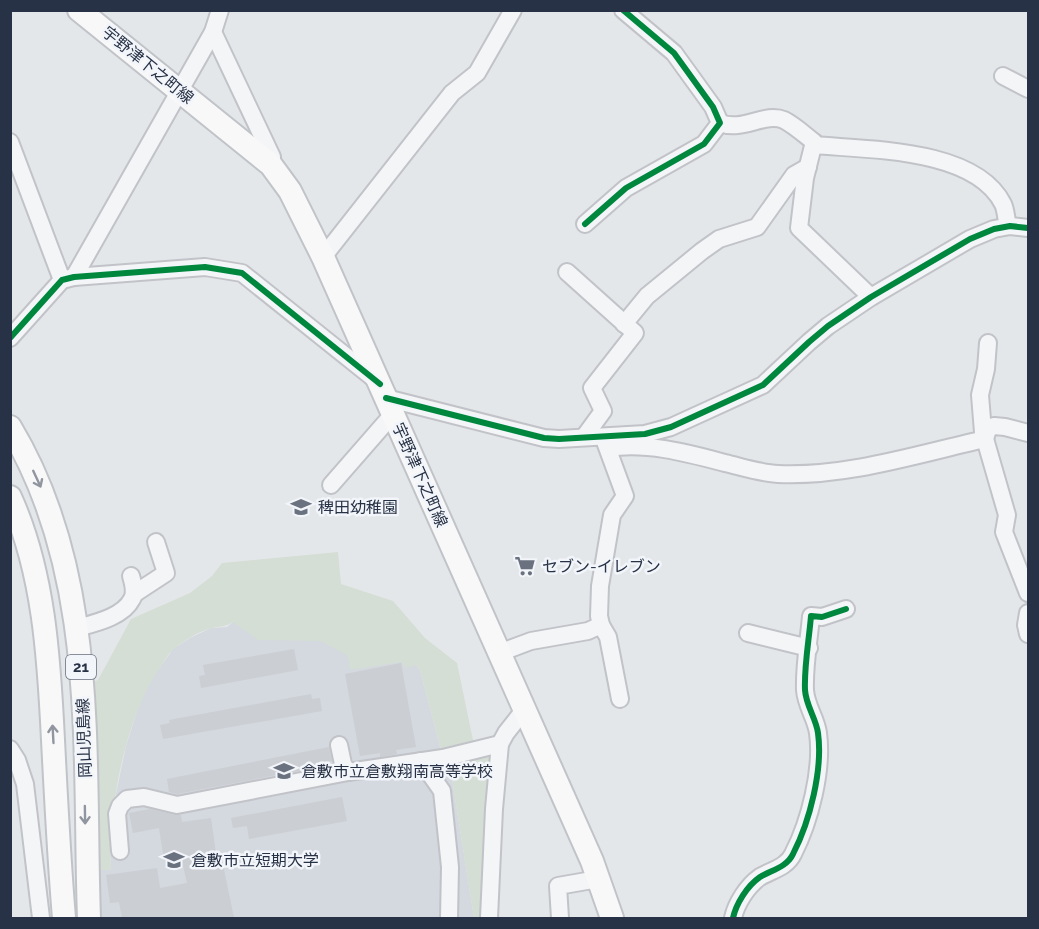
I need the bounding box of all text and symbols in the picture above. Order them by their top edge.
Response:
street label: 宇野津下之町線 [98,22,198,108]
street label: 宇野津下之町線 [389,420,451,530]
one-way arrow [32,469,43,487]
school or university icon: 稗田幼稚園 [289,495,313,519]
place label: 稗田幼稚園 [318,498,398,517]
supermarket icon: セブン-イレブン [513,554,537,578]
place label: セブン-イレブン [542,557,661,576]
road number: 21 [66,655,96,679]
street label: 岡山児島線 [73,698,95,778]
one-way arrow [47,725,58,745]
school or university icon: 倉敷市立倉敷翔南高等学校 [272,759,296,783]
place label: 倉敷市立倉敷翔南高等学校 [301,762,493,781]
one-way arrow [80,804,91,824]
school or university icon: 倉敷市立短期大学 [162,848,186,872]
place label: 倉敷市立短期大学 [191,851,319,870]

